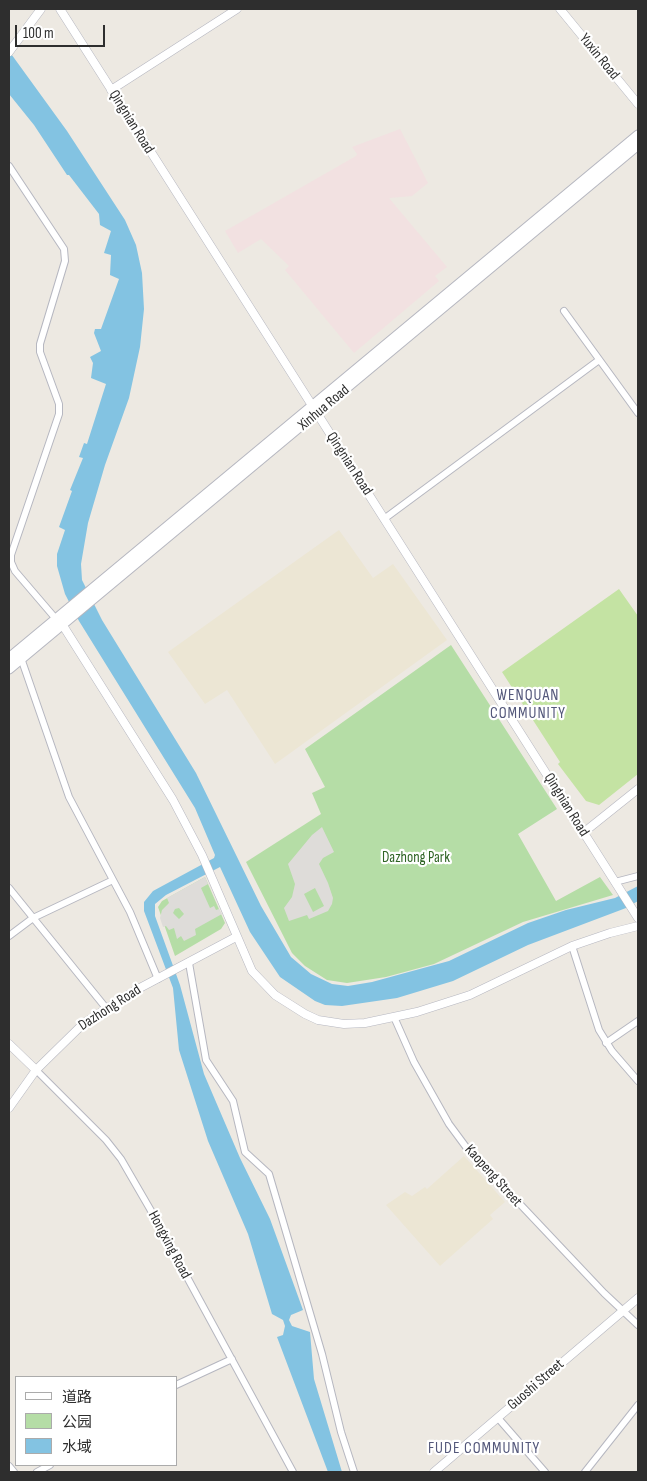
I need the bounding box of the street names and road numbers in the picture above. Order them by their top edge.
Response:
street label: Yuxin Road [575,30,623,84]
street label: Qingnian Road [104,87,158,157]
street label: Xinhua Road [295,381,353,435]
street label: Qingnian Road [322,429,376,499]
street label: Qingnian Road [539,770,593,840]
street label: Dazhong Road [75,981,145,1035]
street label: Kaopeng Street [460,1141,526,1211]
street label: Hongxing Road [144,1208,194,1282]
street label: Guoshi Street [504,1356,568,1414]

